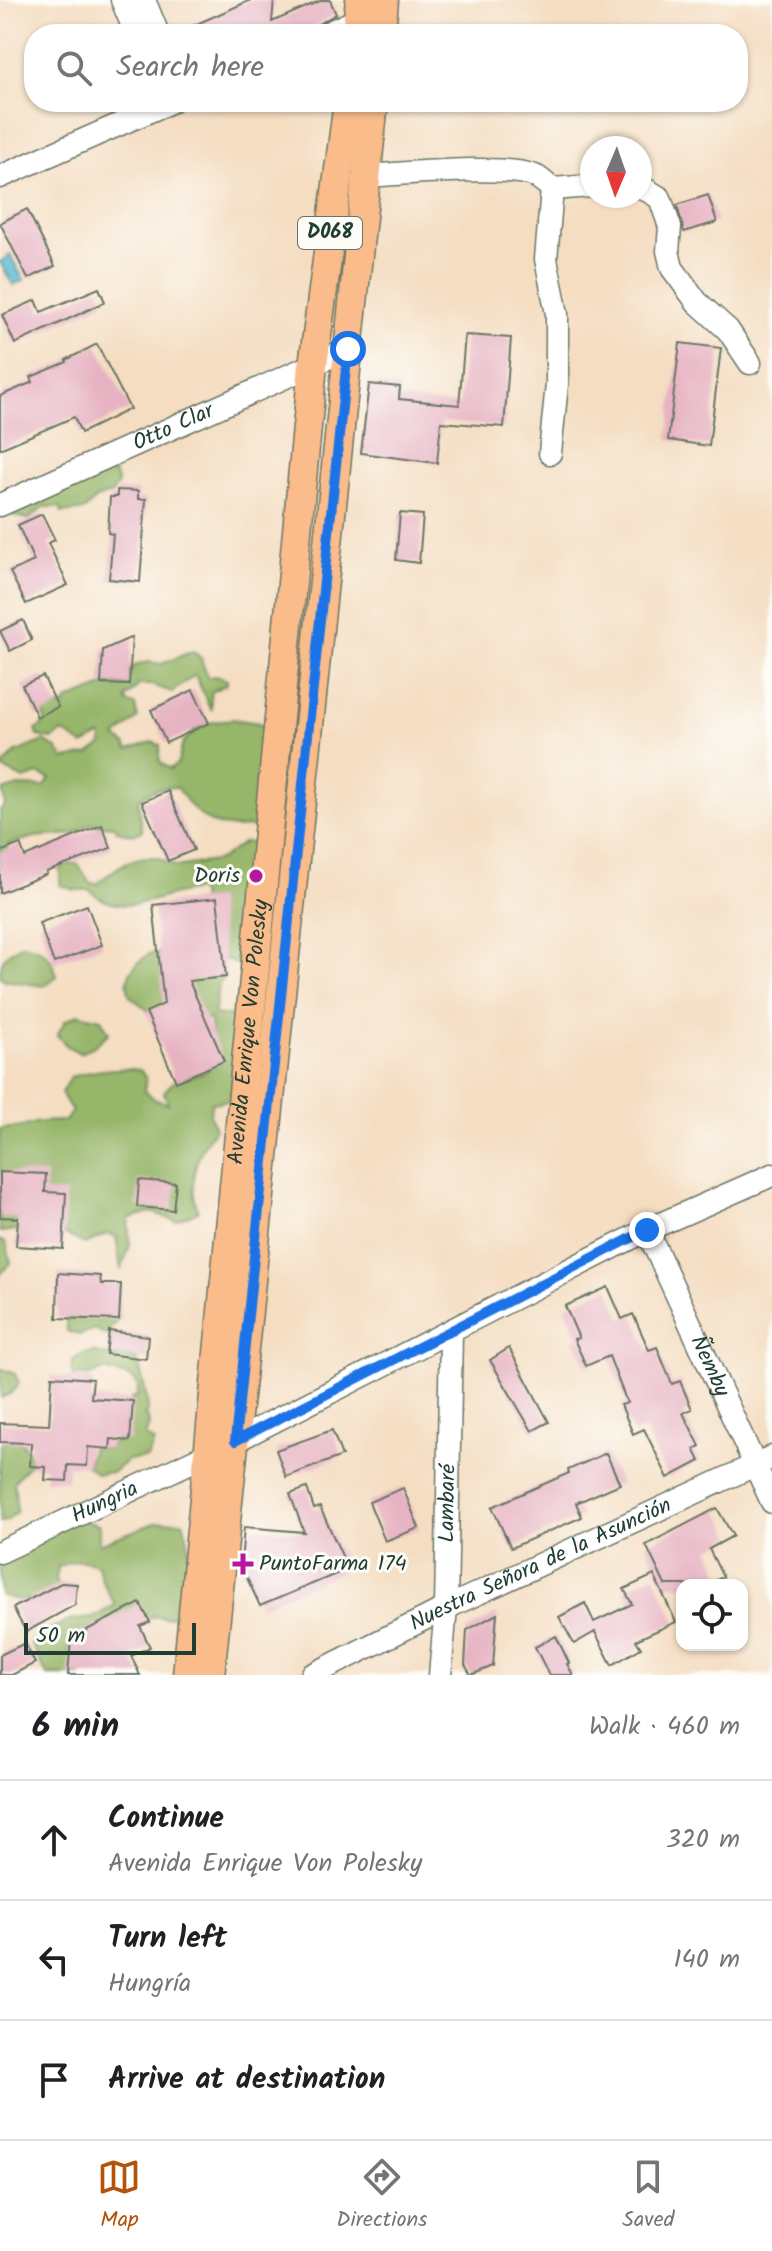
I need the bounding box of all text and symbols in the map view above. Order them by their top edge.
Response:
search box [24,24,748,112]
text: Search here [116,44,264,92]
icon: search [52,46,96,90]
north arrow [580,136,652,208]
road number: D068 [298,217,362,249]
route start [330,331,366,367]
street label: Otto Clar [127,393,221,461]
place label: Doris [194,859,241,894]
marker: Doris [247,867,265,885]
street label: Avenida Enrique Von Polesky [219,897,279,1166]
route end [629,1212,665,1248]
street label: Ñemby [680,1330,739,1403]
street label: Lambaré [430,1462,466,1543]
street label: Hungria [66,1472,144,1533]
street label: Nuestra Señora de la Asunción [404,1488,677,1641]
place label: PuntoFarma 174 [259,1547,407,1582]
marker: PuntoFarma 174 [234,1555,252,1573]
map controls [676,1579,748,1651]
button: locate [676,1579,748,1651]
scale bar [24,1619,196,1655]
text: 50 m [36,1619,85,1654]
text: 6 min [32,1700,119,1754]
text: Walk · 460 m [589,1706,740,1748]
text: Continue [108,1795,224,1843]
icon: ahead [32,1818,76,1862]
text: 320 m [666,1819,740,1861]
text: Avenida Enrique Von Polesky [108,1843,422,1885]
text: Turn left [108,1915,227,1963]
icon: left [32,1938,76,1982]
text: 140 m [673,1939,740,1981]
text: Hungría [108,1963,191,2005]
text: Arrive at destination [108,2056,385,2104]
icon: arrive [32,2058,76,2102]
tab: Map [97,2155,141,2238]
tab: Directions [336,2155,428,2238]
tab: Saved [622,2155,675,2238]

